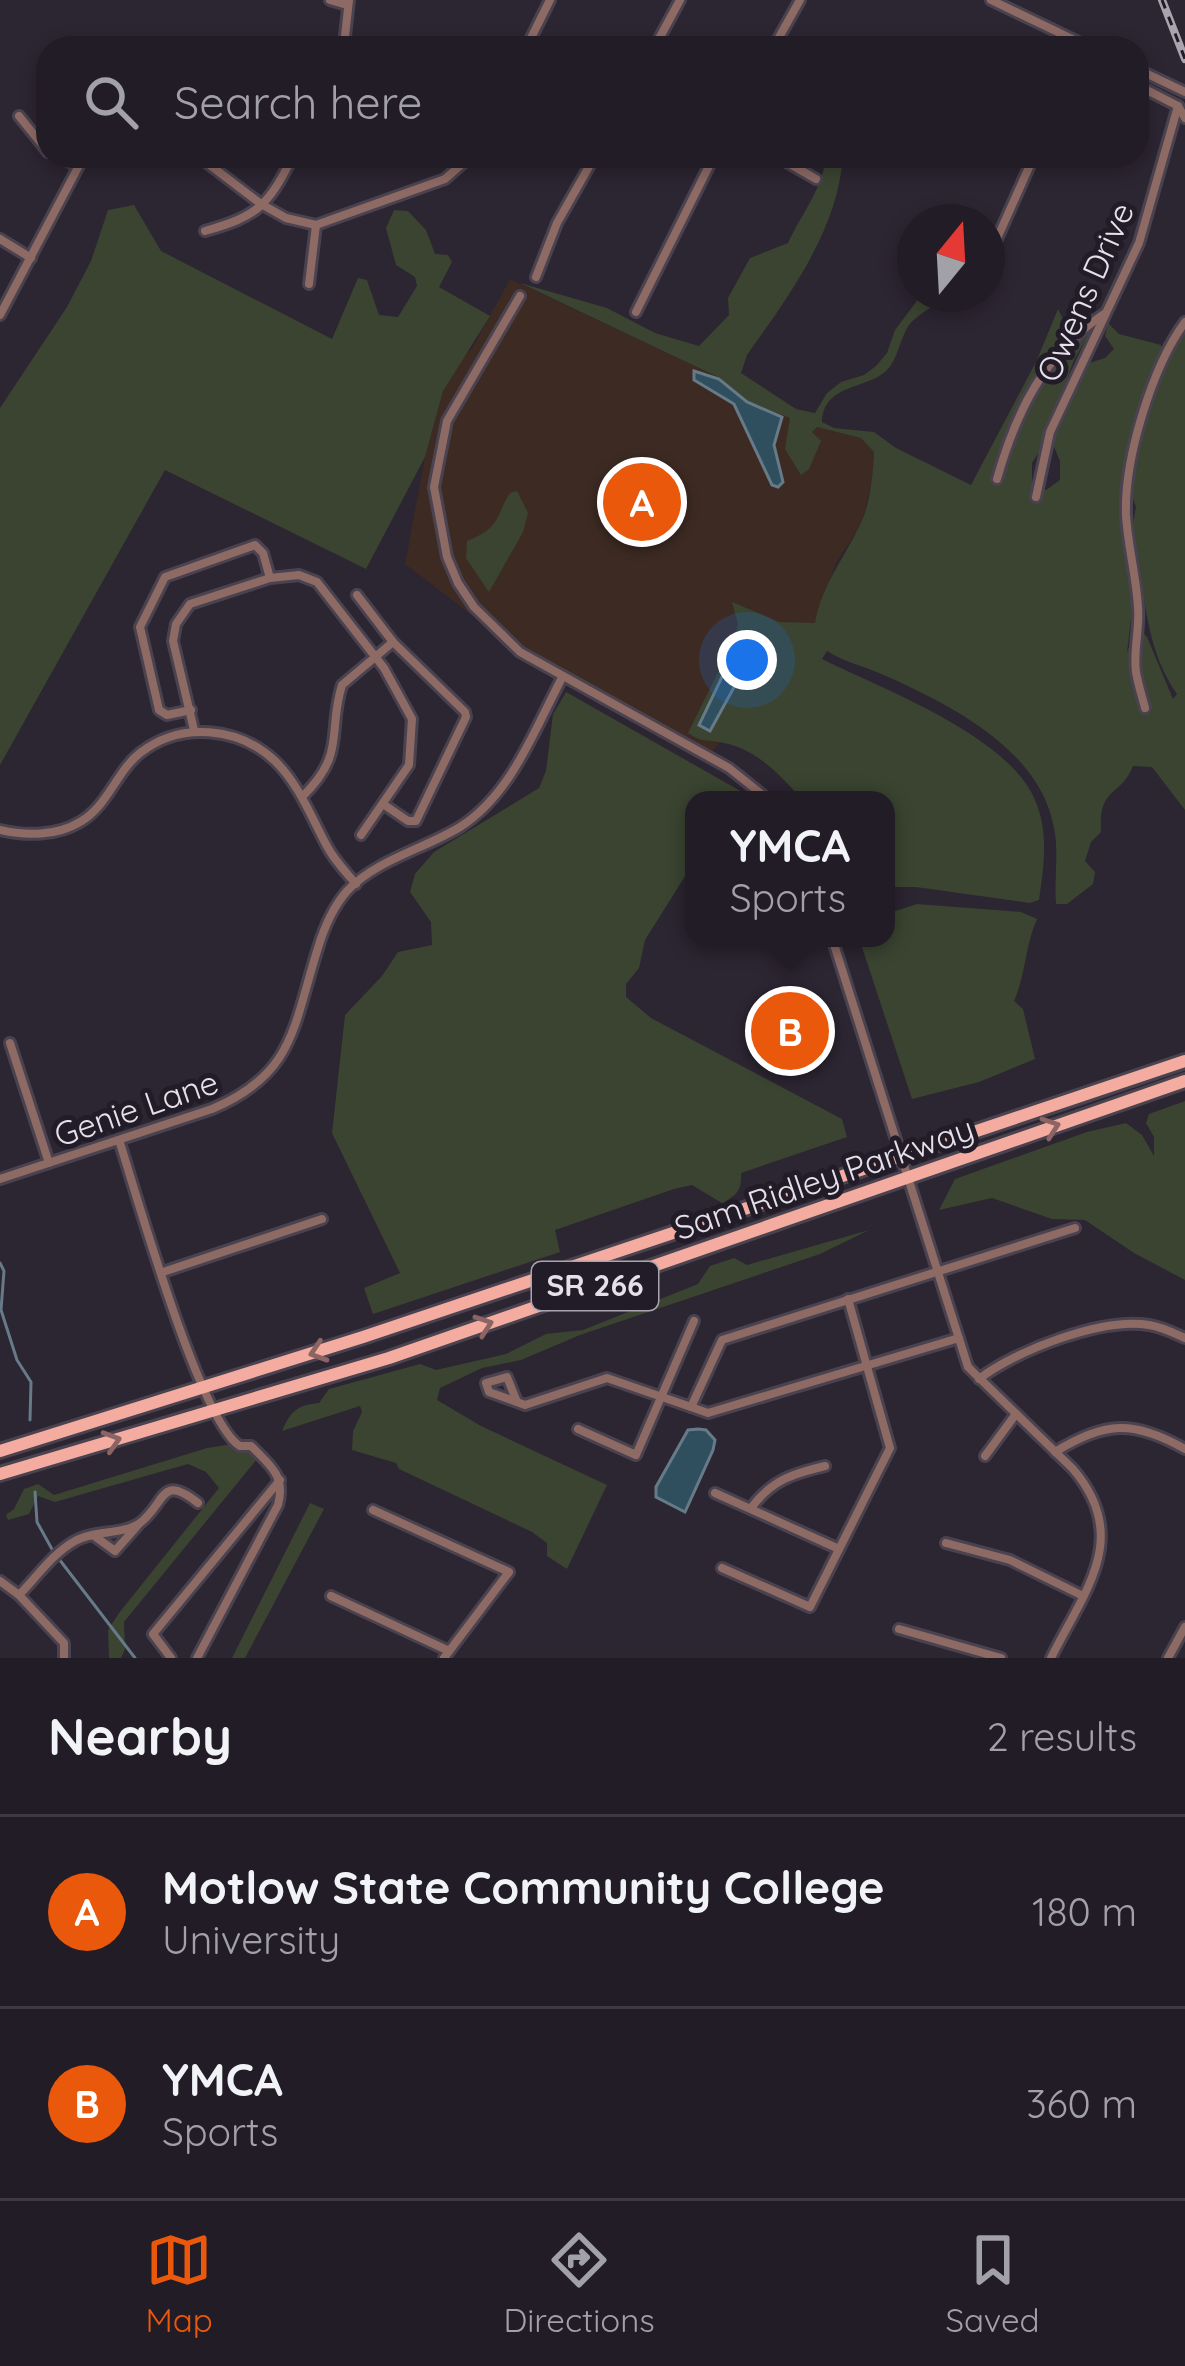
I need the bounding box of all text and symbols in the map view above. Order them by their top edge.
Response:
search box [36,36,1149,168]
icon: search [78,69,144,135]
text: Search here [174,74,422,130]
street label: Owens Drive [1027,196,1142,388]
north arrow [897,204,1005,312]
pin: A [603,457,681,547]
your location [717,630,777,690]
popup [685,791,895,947]
text: YMCA [730,817,850,873]
text: Sports [730,873,846,922]
pin: B [751,986,829,1076]
street label: Genie Lane [48,1060,223,1155]
street label: Sam Ridley Parkway [669,1107,979,1248]
one-way arrow [1040,1117,1061,1142]
road number: SR 266 [532,1262,658,1310]
one-way arrow [473,1315,494,1339]
one-way arrow [308,1338,329,1363]
one-way arrow [101,1430,122,1455]
text: Nearby [48,1704,232,1768]
text: 2 results [987,1712,1137,1761]
text: Motlow State Community College [162,1859,885,1915]
text: A [75,1887,99,1936]
text: 180 m [1032,1887,1137,1936]
text: University [162,1915,340,1964]
text: YMCA [162,2051,283,2107]
text: B [74,2079,100,2128]
text: 360 m [1026,2079,1137,2128]
text: Sports [162,2107,278,2156]
tab: Map [145,2227,213,2340]
tab: Directions [503,2227,655,2340]
tab: Saved [946,2227,1040,2340]

